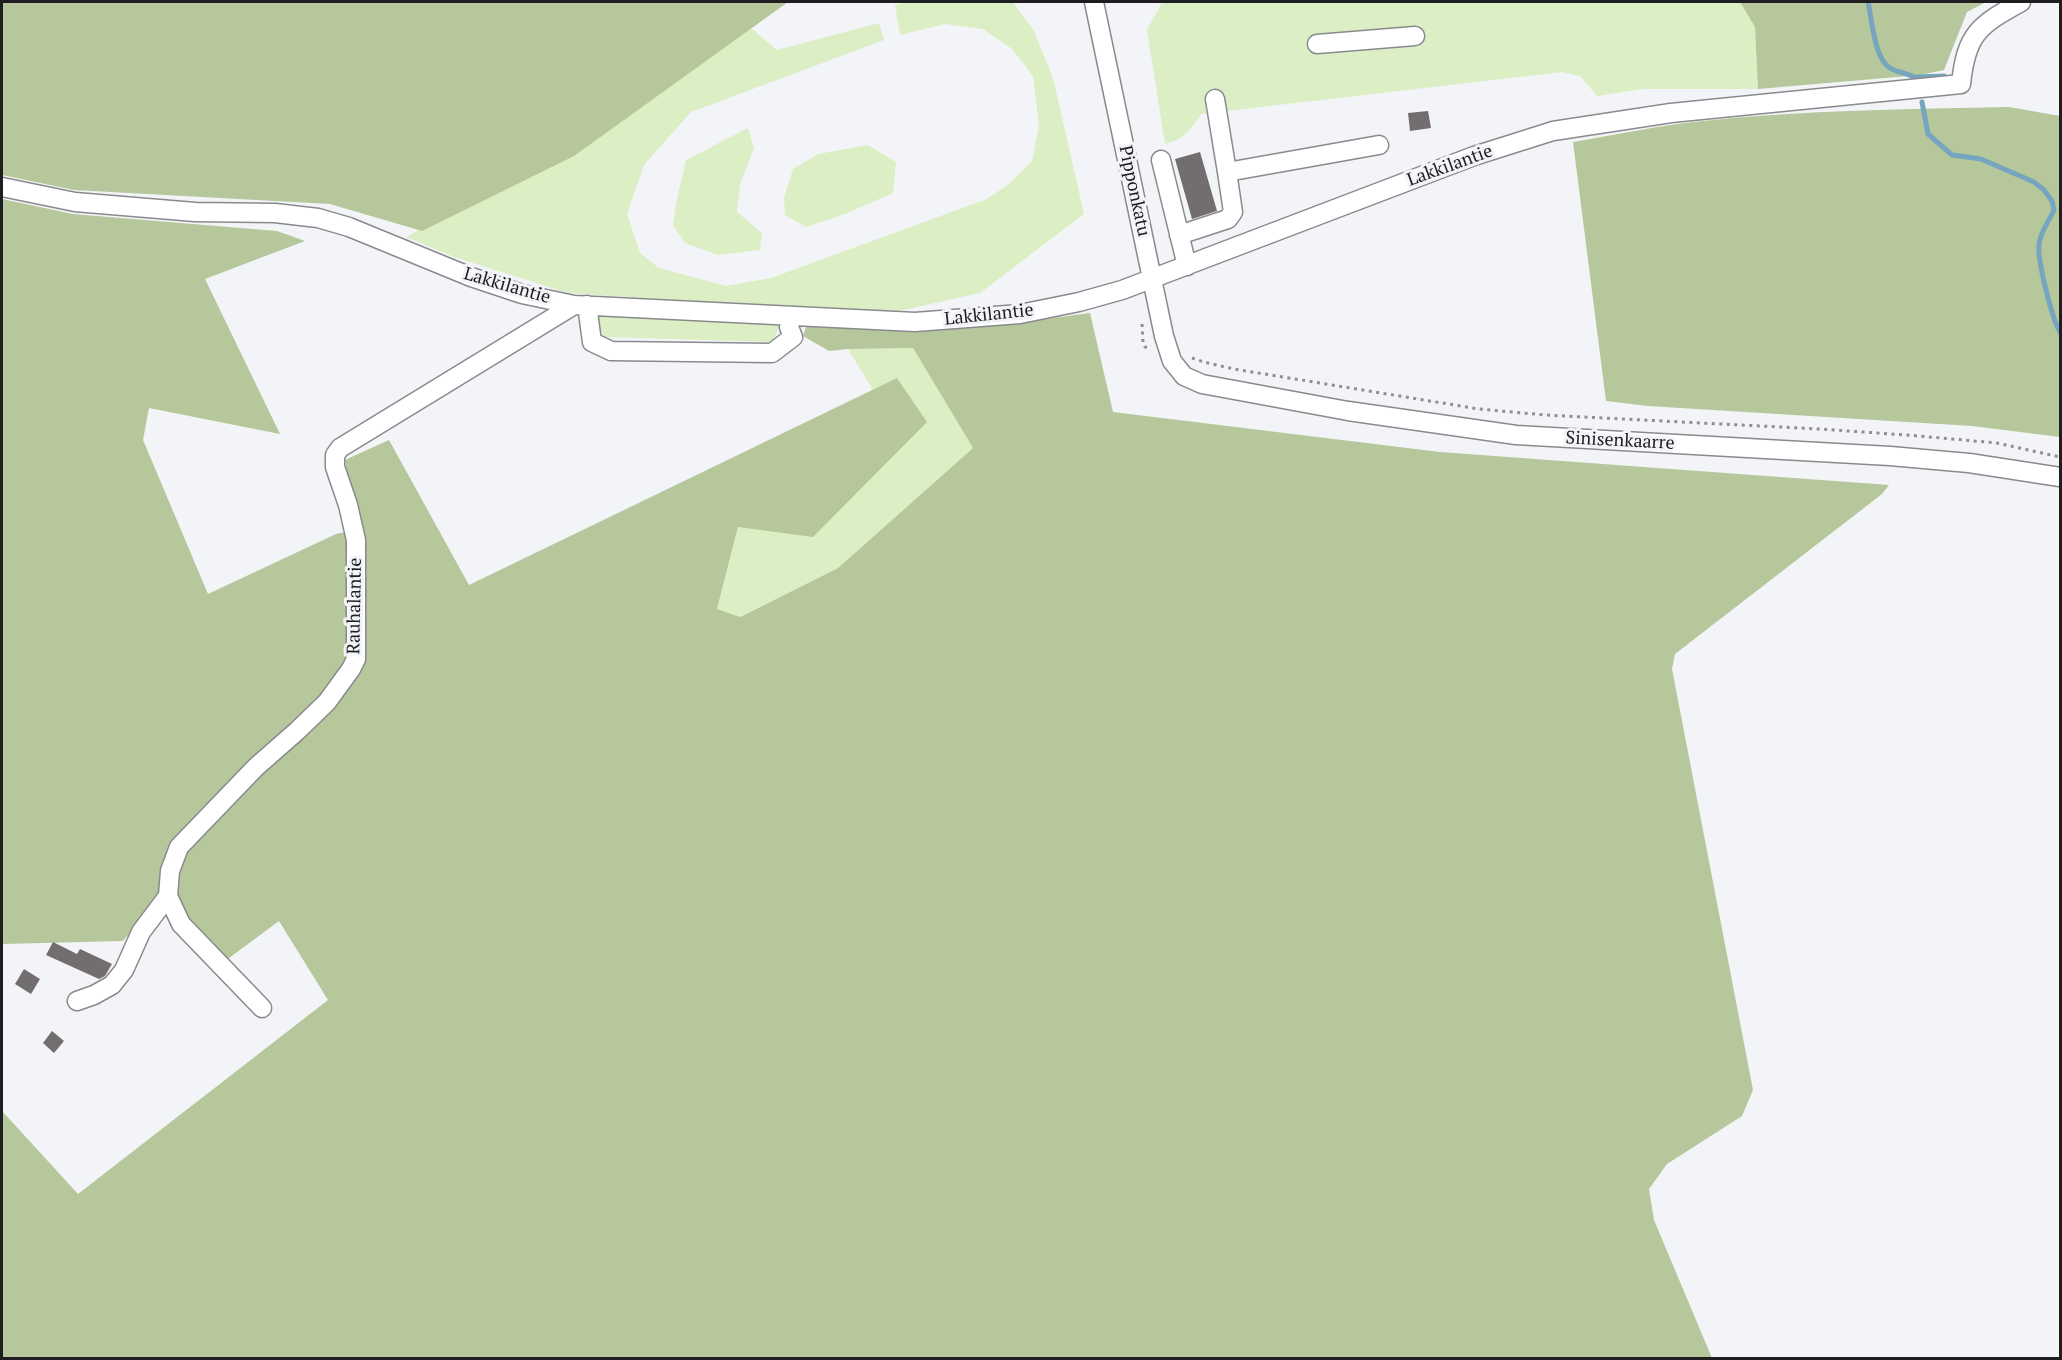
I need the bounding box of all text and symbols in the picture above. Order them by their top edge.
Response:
street label: Lakkilantie [1404,141,1496,191]
street label: Pipponkatu [1114,143,1154,239]
street label: Lakkilantie [461,263,553,309]
street label: Lakkilantie [943,300,1035,330]
street label: Sinisenkaarre [1565,427,1675,455]
street label: Rauhalantie [343,557,367,655]

